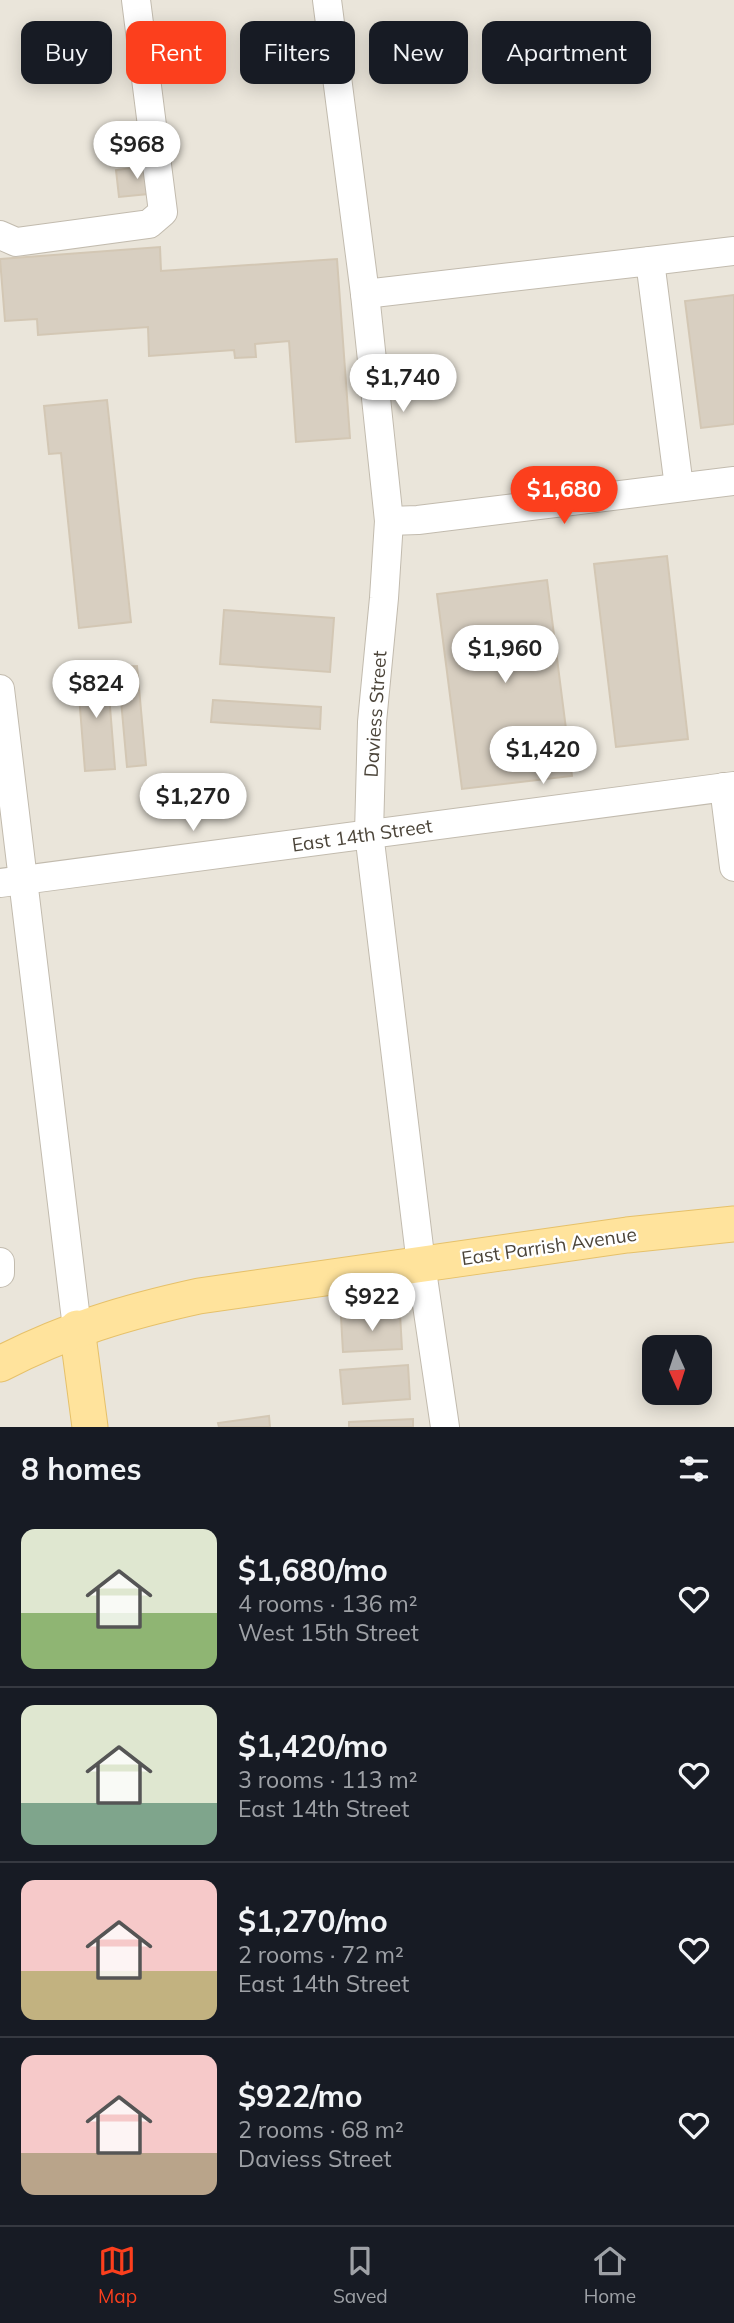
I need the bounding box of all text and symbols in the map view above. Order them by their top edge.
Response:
chip: Buy [21,21,112,84]
chip: Rent [126,21,226,84]
chip: Filters [240,21,355,84]
chip: New [369,21,468,84]
chip: Apartment [482,21,651,84]
pin: $968 [96,122,178,181]
text: $968 [109,129,165,158]
pin: $1,740 [346,354,460,414]
text: $1,740 [366,362,440,391]
pin: $1,680 [507,466,621,526]
text: $1,680 [527,474,601,503]
pin: $1,960 [448,626,562,685]
text: $1,960 [468,633,542,662]
street label: Daviess Street [359,650,391,778]
pin: $824 [55,660,137,720]
text: $824 [68,668,124,697]
pin: $1,420 [486,726,600,786]
text: $1,420 [506,734,580,763]
pin: $1,270 [136,774,250,833]
text: $1,270 [156,781,230,810]
street label: East 14th Street [290,813,434,857]
street label: East Parrish Avenue [460,1222,638,1270]
pin: $922 [331,1274,413,1333]
text: $922 [344,1281,400,1310]
north arrow [642,1335,712,1405]
map controls [642,1335,712,1405]
text: 8 homes [21,1450,142,1488]
icon: filters [675,1450,713,1488]
text: $1,680/mo [238,1551,388,1589]
icon: home [77,1557,161,1641]
icon: heart [675,1580,713,1618]
text: 4 rooms · 136 m² [238,1589,418,1618]
text: West 15th Street [238,1618,419,1647]
text: $1,420/mo [238,1727,388,1765]
icon: home [77,1733,161,1817]
icon: heart [675,1756,713,1794]
text: 3 rooms · 113 m² [238,1765,418,1794]
text: East 14th Street [238,1794,409,1823]
text: $1,270/mo [238,1902,388,1940]
icon: home [77,1908,161,1992]
icon: heart [675,1931,713,1969]
text: 2 rooms · 72 m² [238,1940,404,1969]
text: East 14th Street [238,1969,409,1998]
text: $922/mo [238,2077,362,2115]
icon: home [77,2083,161,2167]
icon: heart [675,2106,713,2144]
text: 2 rooms · 68 m² [238,2115,404,2144]
text: Daviess Street [238,2144,392,2173]
tab: Map [98,2242,137,2308]
tab: Saved [333,2242,388,2308]
tab: Home [584,2242,636,2308]

